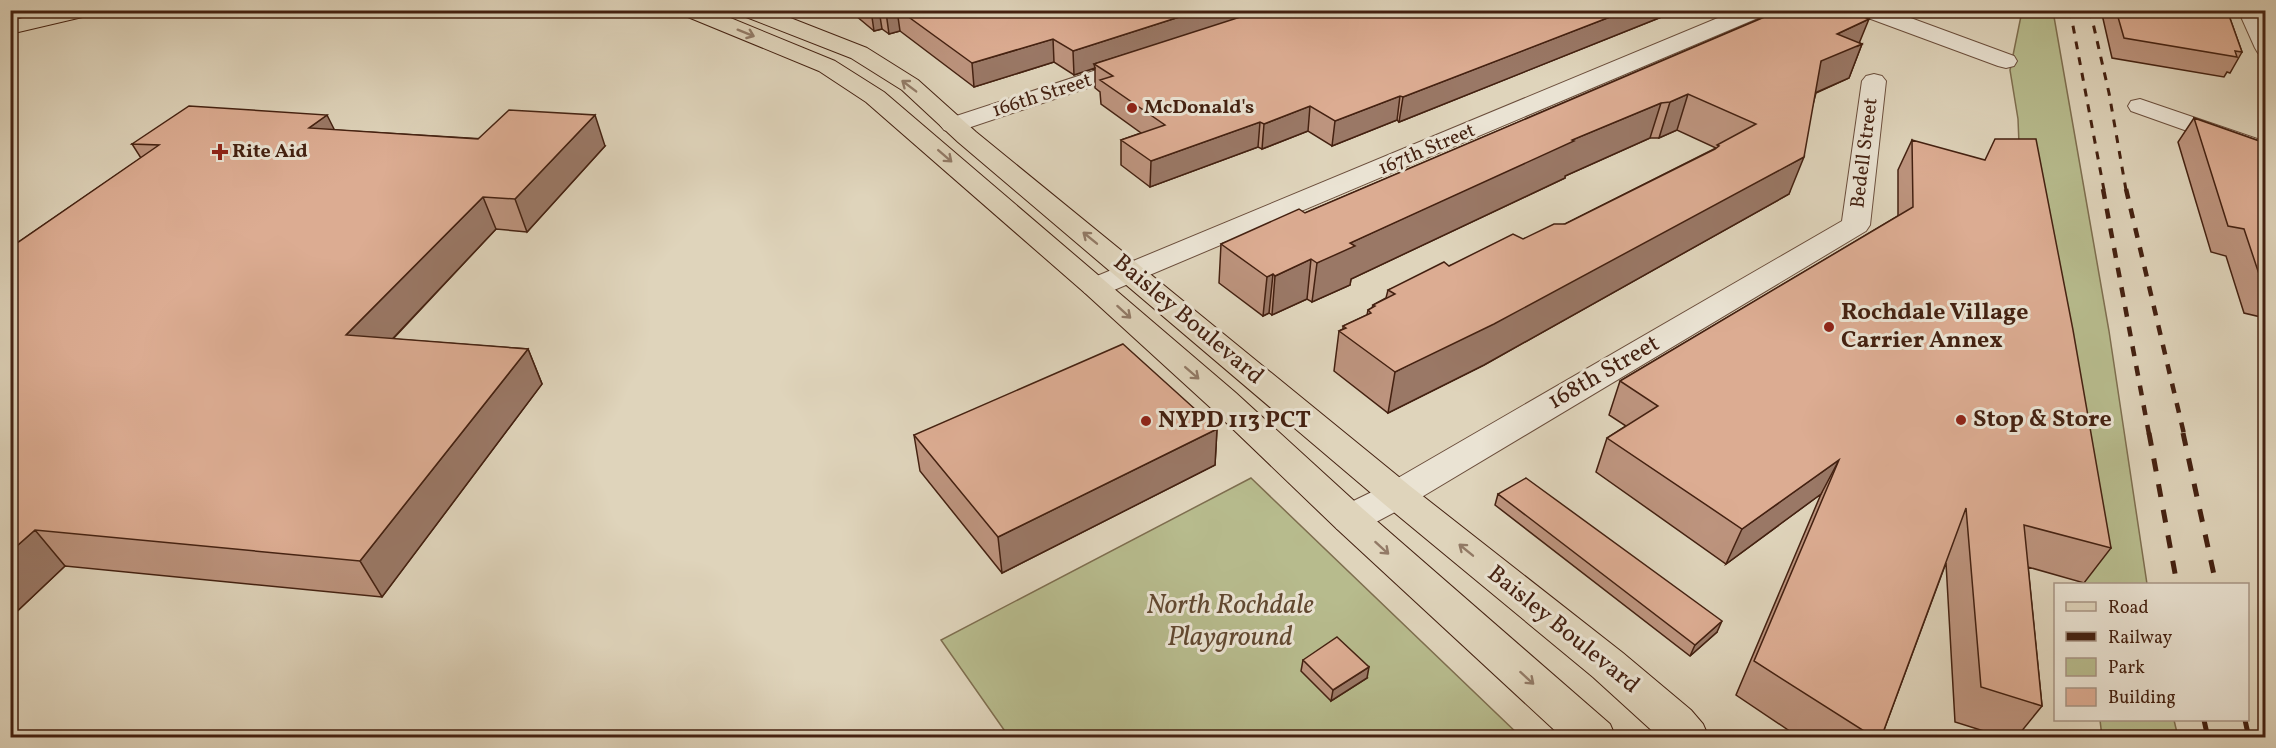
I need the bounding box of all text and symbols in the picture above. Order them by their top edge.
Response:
one-way arrow [736,28,754,39]
street label: 166th Street [989,67,1095,125]
one-way arrow [901,80,917,93]
place label: McDonald's [1144,94,1254,122]
street label: Bedell Street [1844,96,1886,210]
marker: McDonald's [1125,101,1139,115]
street label: 167th Street [1374,117,1480,183]
place label: Rite Aid [232,138,308,166]
marker: Rite Aid [213,145,227,159]
one-way arrow [938,149,953,163]
one-way arrow [1083,231,1098,245]
street label: Baisley Boulevard [1105,247,1271,393]
place label: Rochdale Village Carrier Annex [1841,296,2028,358]
one-way arrow [1116,305,1131,319]
marker: Rochdale Village Carrier Annex [1822,320,1836,334]
street label: 168th Street [1542,327,1666,419]
one-way arrow [1184,366,1199,380]
place label: Stop & Store [1973,403,2112,437]
place label: NYPD 113 PCT [1158,404,1311,438]
marker: Stop & Store [1954,413,1968,427]
marker: NYPD 113 PCT [1139,414,1153,428]
one-way arrow [1374,541,1389,555]
one-way arrow [1458,544,1474,557]
street label: Baisley Boulevard [1479,558,1647,702]
legend [2054,583,2249,721]
park label: North Rochdale Playground [1146,586,1314,657]
text: Road [2108,596,2149,621]
text: Railway [2108,626,2172,651]
text: Park [2108,656,2145,681]
one-way arrow [1519,671,1534,685]
text: Building [2108,686,2176,711]

